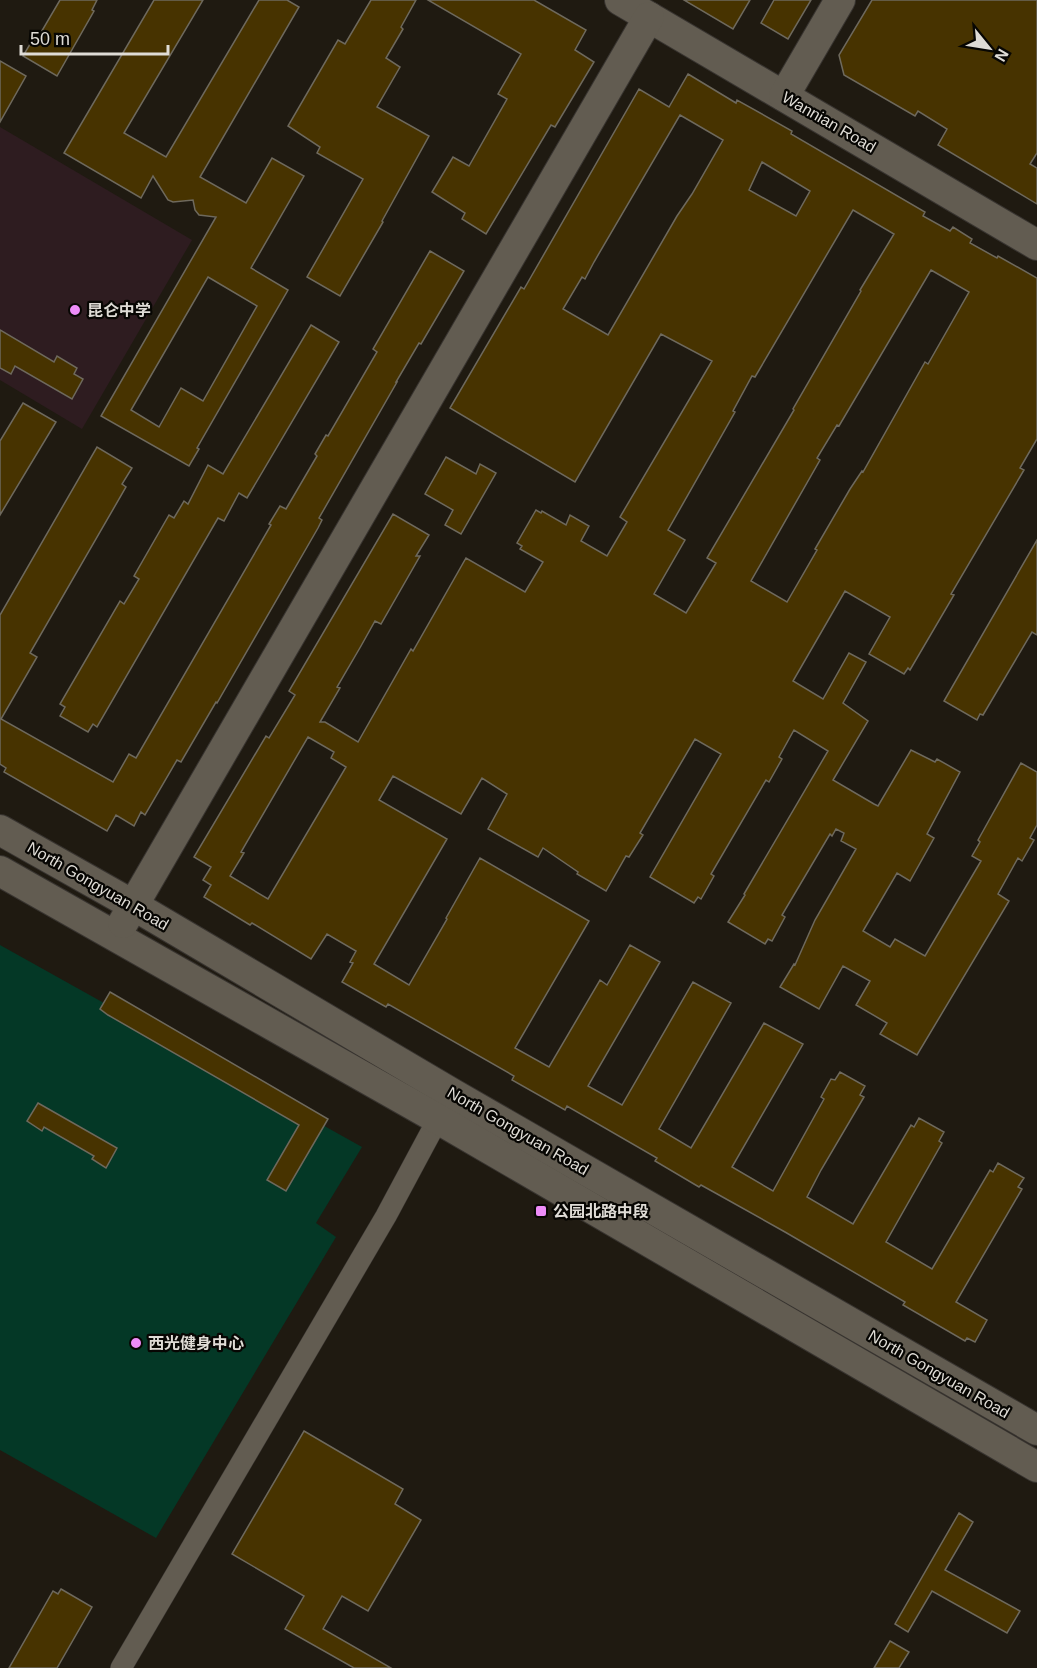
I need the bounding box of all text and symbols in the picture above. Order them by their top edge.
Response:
scale bar [21,18,168,56]
north arrow [959,18,1019,78]
text: 50 m [30,29,70,49]
text: N [991,46,1012,65]
street label: Wannian Road [779,88,879,156]
place label: 昆仑中学 [87,302,151,319]
marker: 昆仑中学 [68,303,82,317]
street label: North Gongyuan Road [24,839,172,933]
street label: North Gongyuan Road [444,1084,592,1178]
place label: 公园北路中段 [553,1203,649,1220]
marker: 公园北路中段 [534,1204,548,1218]
street label: North Gongyuan Road [865,1327,1013,1421]
place label: 西光健身中心 [148,1335,244,1352]
marker: 西光健身中心 [129,1336,143,1350]

